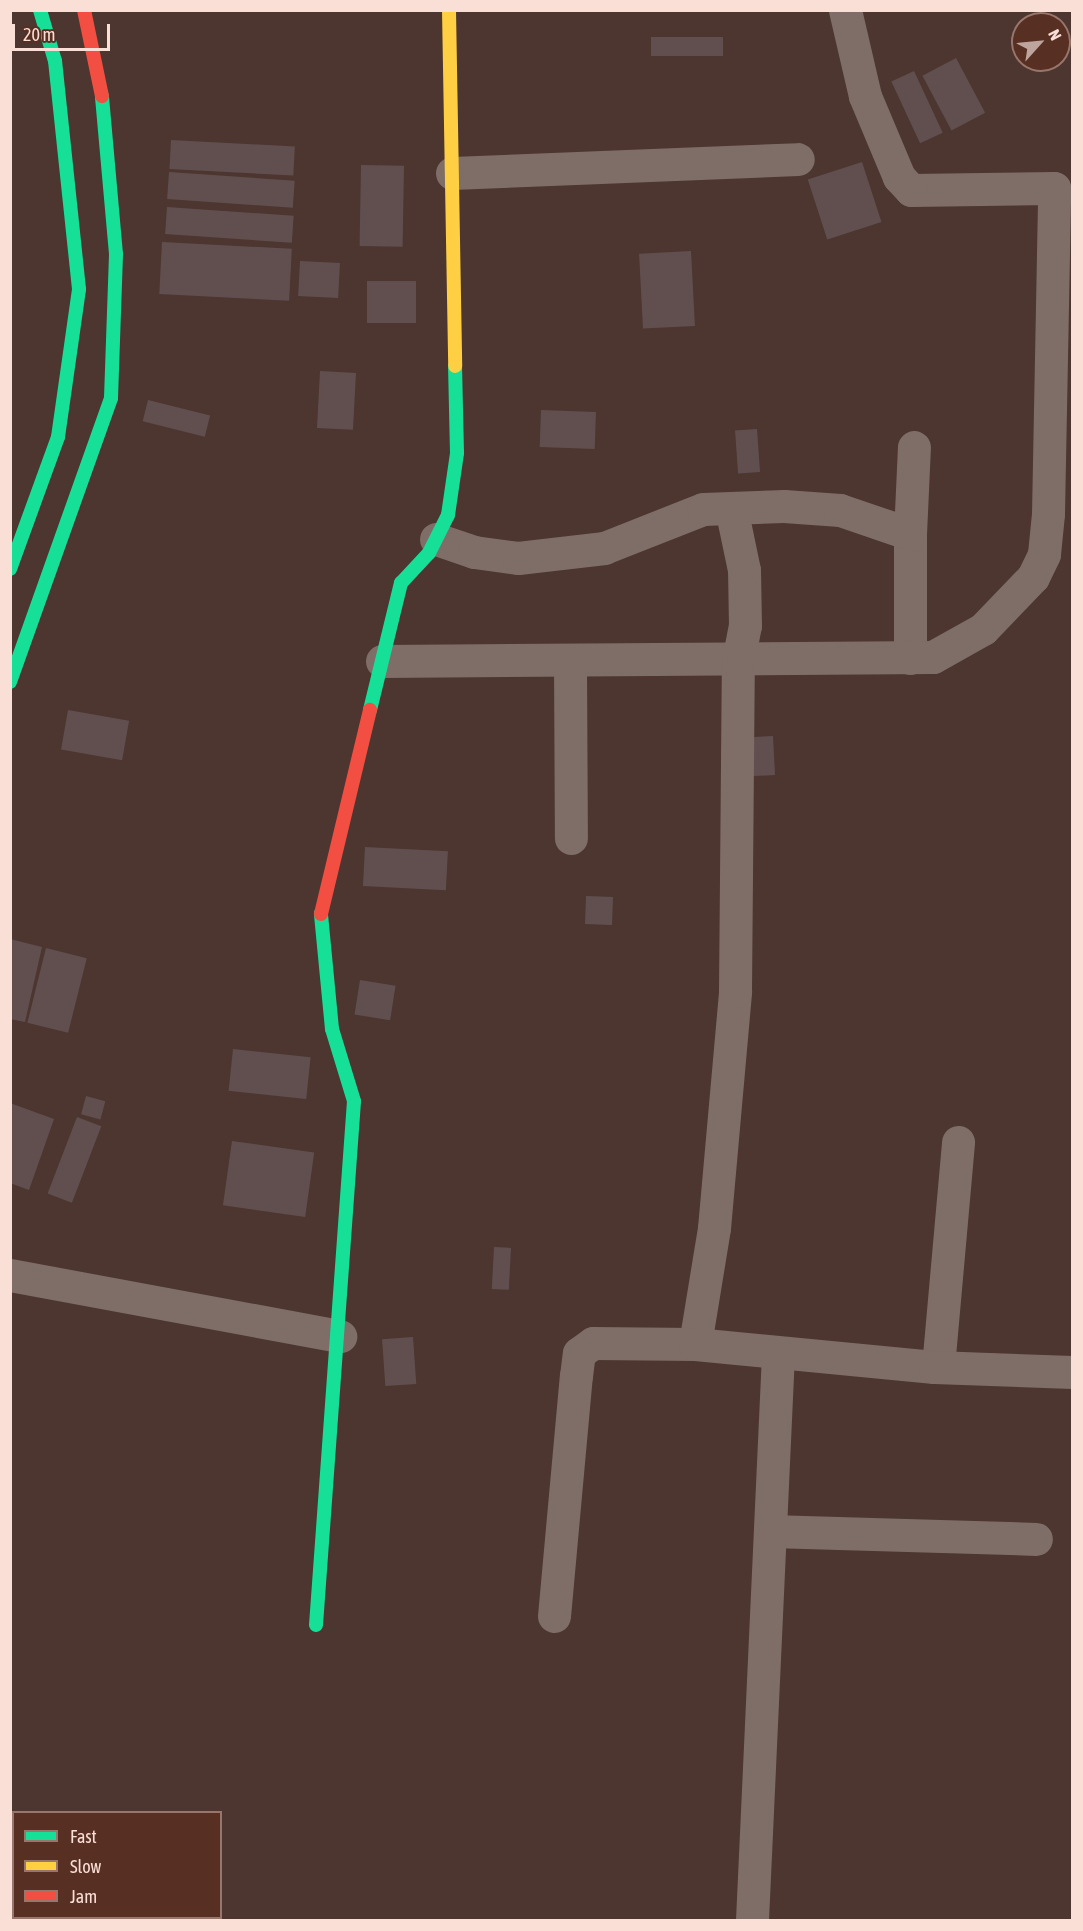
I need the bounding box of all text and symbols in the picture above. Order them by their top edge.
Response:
scale bar [15,12,112,50]
north arrow [1011,12,1071,72]
text: 20 m [23,24,55,45]
text: N [1045,26,1065,43]
legend [12,1811,222,1919]
text: Fast [70,1826,97,1847]
text: Slow [70,1856,101,1877]
text: Jam [70,1886,97,1907]

